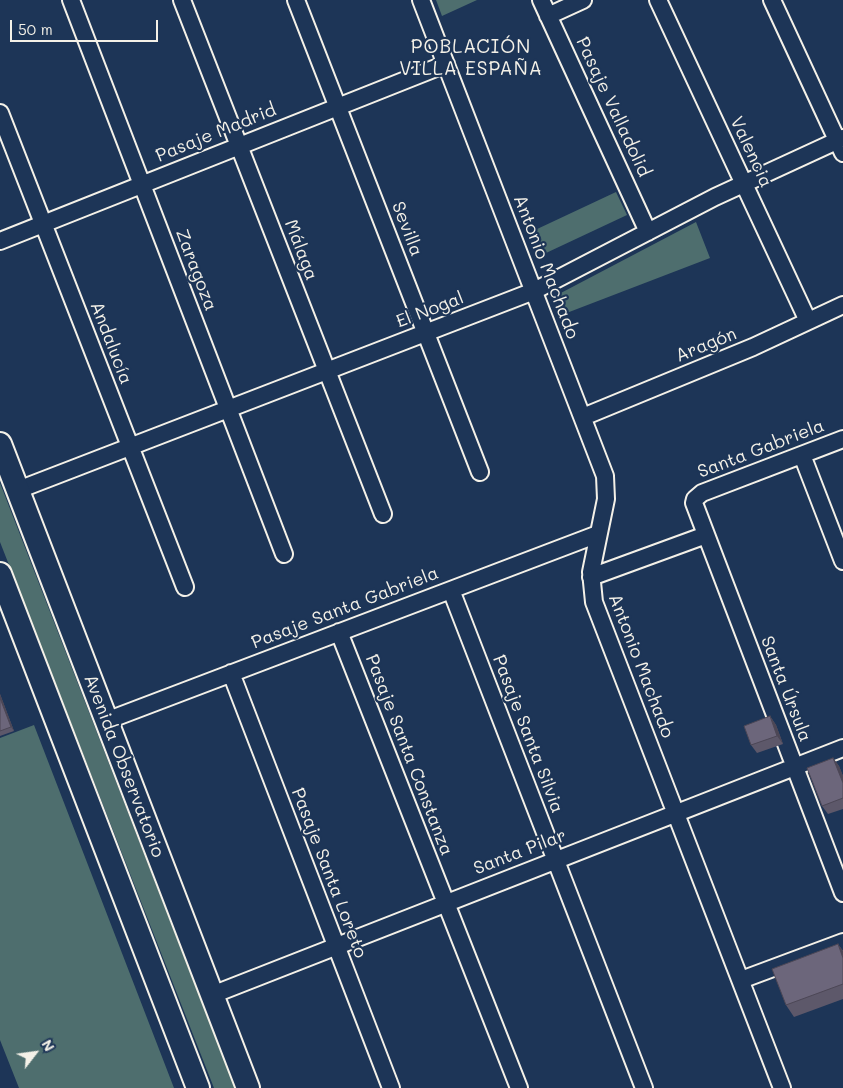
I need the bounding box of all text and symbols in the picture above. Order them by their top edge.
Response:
scale bar [12,10,160,42]
text: 50 m [18,19,53,39]
street label: Pasaje Valladolid [571,34,655,180]
district label: POBLACIÓN VILLA ESPAÑA [398,36,544,80]
street label: Pasaje Madrid [153,99,279,167]
street label: Valencia [725,113,777,191]
street label: Antonio Machado [509,192,583,342]
street label: Sevilla [387,199,427,259]
street label: Málaga [280,217,322,283]
street label: Zaragoza [171,226,221,314]
street label: El Nogal [393,287,467,333]
street label: Andalucía [85,299,137,387]
street label: Aragón [672,323,740,367]
street label: Santa Gabriela [695,415,827,483]
street label: Pasaje Santa Gabriela [248,562,442,654]
street label: Antonio Machado [604,591,678,741]
street label: Santa Úrsula [756,633,816,745]
street label: Pasaje Santa Constanza [361,651,457,859]
street label: Pasaje Santa Silvia [488,652,568,816]
street label: Avenida Observatorio [79,671,169,861]
street label: Pasaje Santa Loreto [287,785,371,961]
street label: Santa Pilar [471,824,569,880]
north arrow [10,1028,60,1078]
text: N [38,1036,59,1055]

